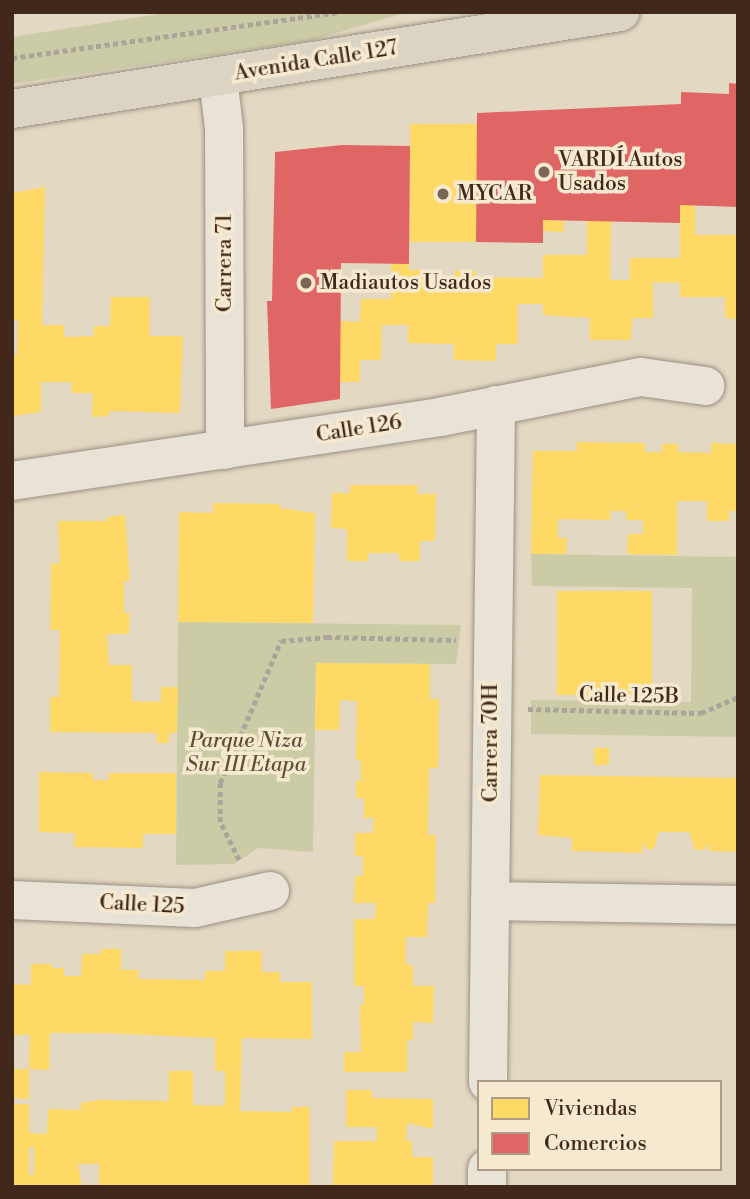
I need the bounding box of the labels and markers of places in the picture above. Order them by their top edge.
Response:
place label: VARDÍ Autos Usados [558,147,683,197]
marker: VARDÍ Autos Usados [536,164,552,180]
place label: MYCAR [457,181,532,207]
marker: MYCAR [435,186,451,202]
place label: Madiautos Usados [320,270,491,296]
marker: Madiautos Usados [298,275,314,291]

